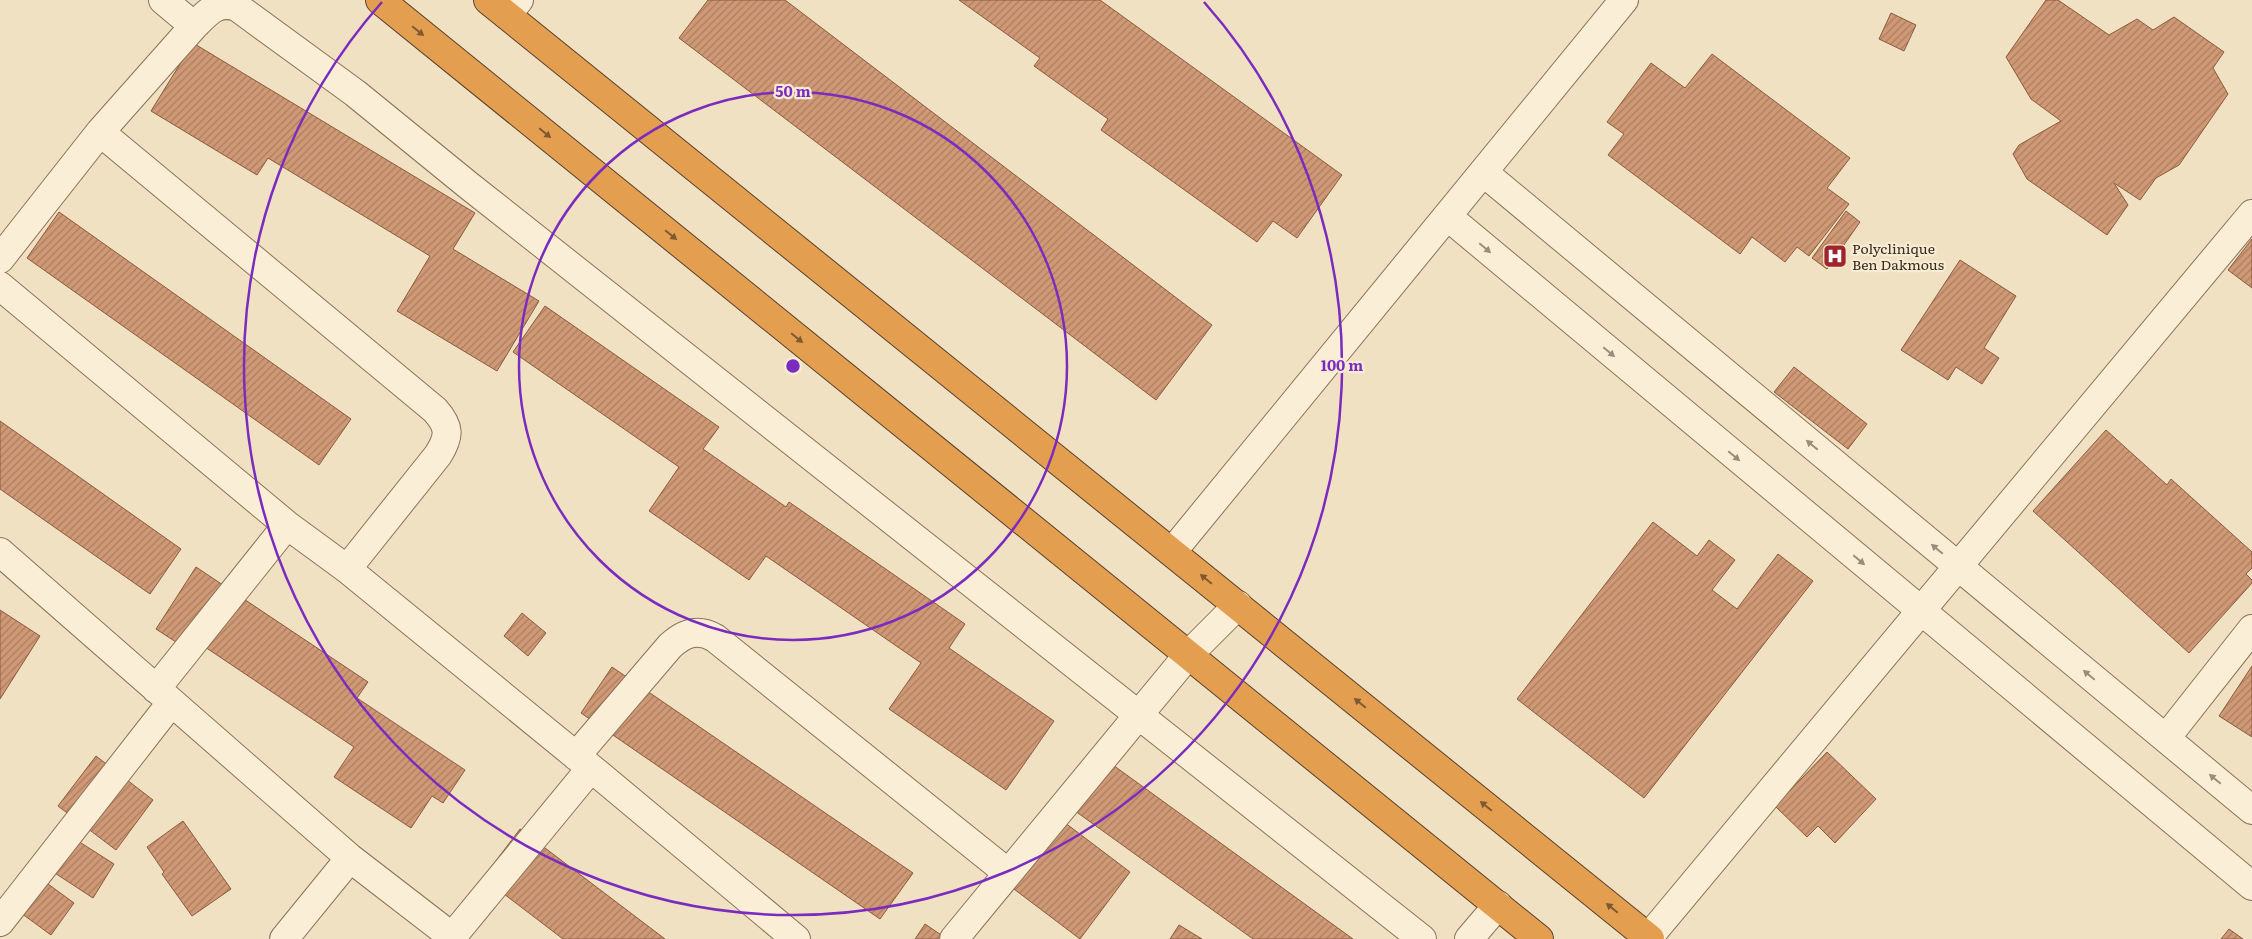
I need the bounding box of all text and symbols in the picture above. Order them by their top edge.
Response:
one-way arrow [412,25,425,36]
text: 50 m [775,79,811,102]
one-way arrow [538,128,551,139]
one-way arrow [664,230,677,241]
place label: Polyclinique Ben Dakmous [1852,238,1944,274]
one-way arrow [1478,242,1491,253]
hospital icon: Polyclinique Ben Dakmous [1822,243,1848,269]
one-way arrow [790,332,803,343]
one-way arrow [1603,346,1616,357]
text: 100 m [1321,353,1363,376]
centre of rings [784,357,802,375]
one-way arrow [1806,440,1819,451]
one-way arrow [1727,450,1740,461]
one-way arrow [1931,544,1944,555]
one-way arrow [1852,554,1865,565]
one-way arrow [1200,574,1213,585]
one-way arrow [2083,670,2096,681]
one-way arrow [1353,698,1366,709]
one-way arrow [2208,773,2221,784]
one-way arrow [1480,800,1493,811]
one-way arrow [1606,903,1619,914]

